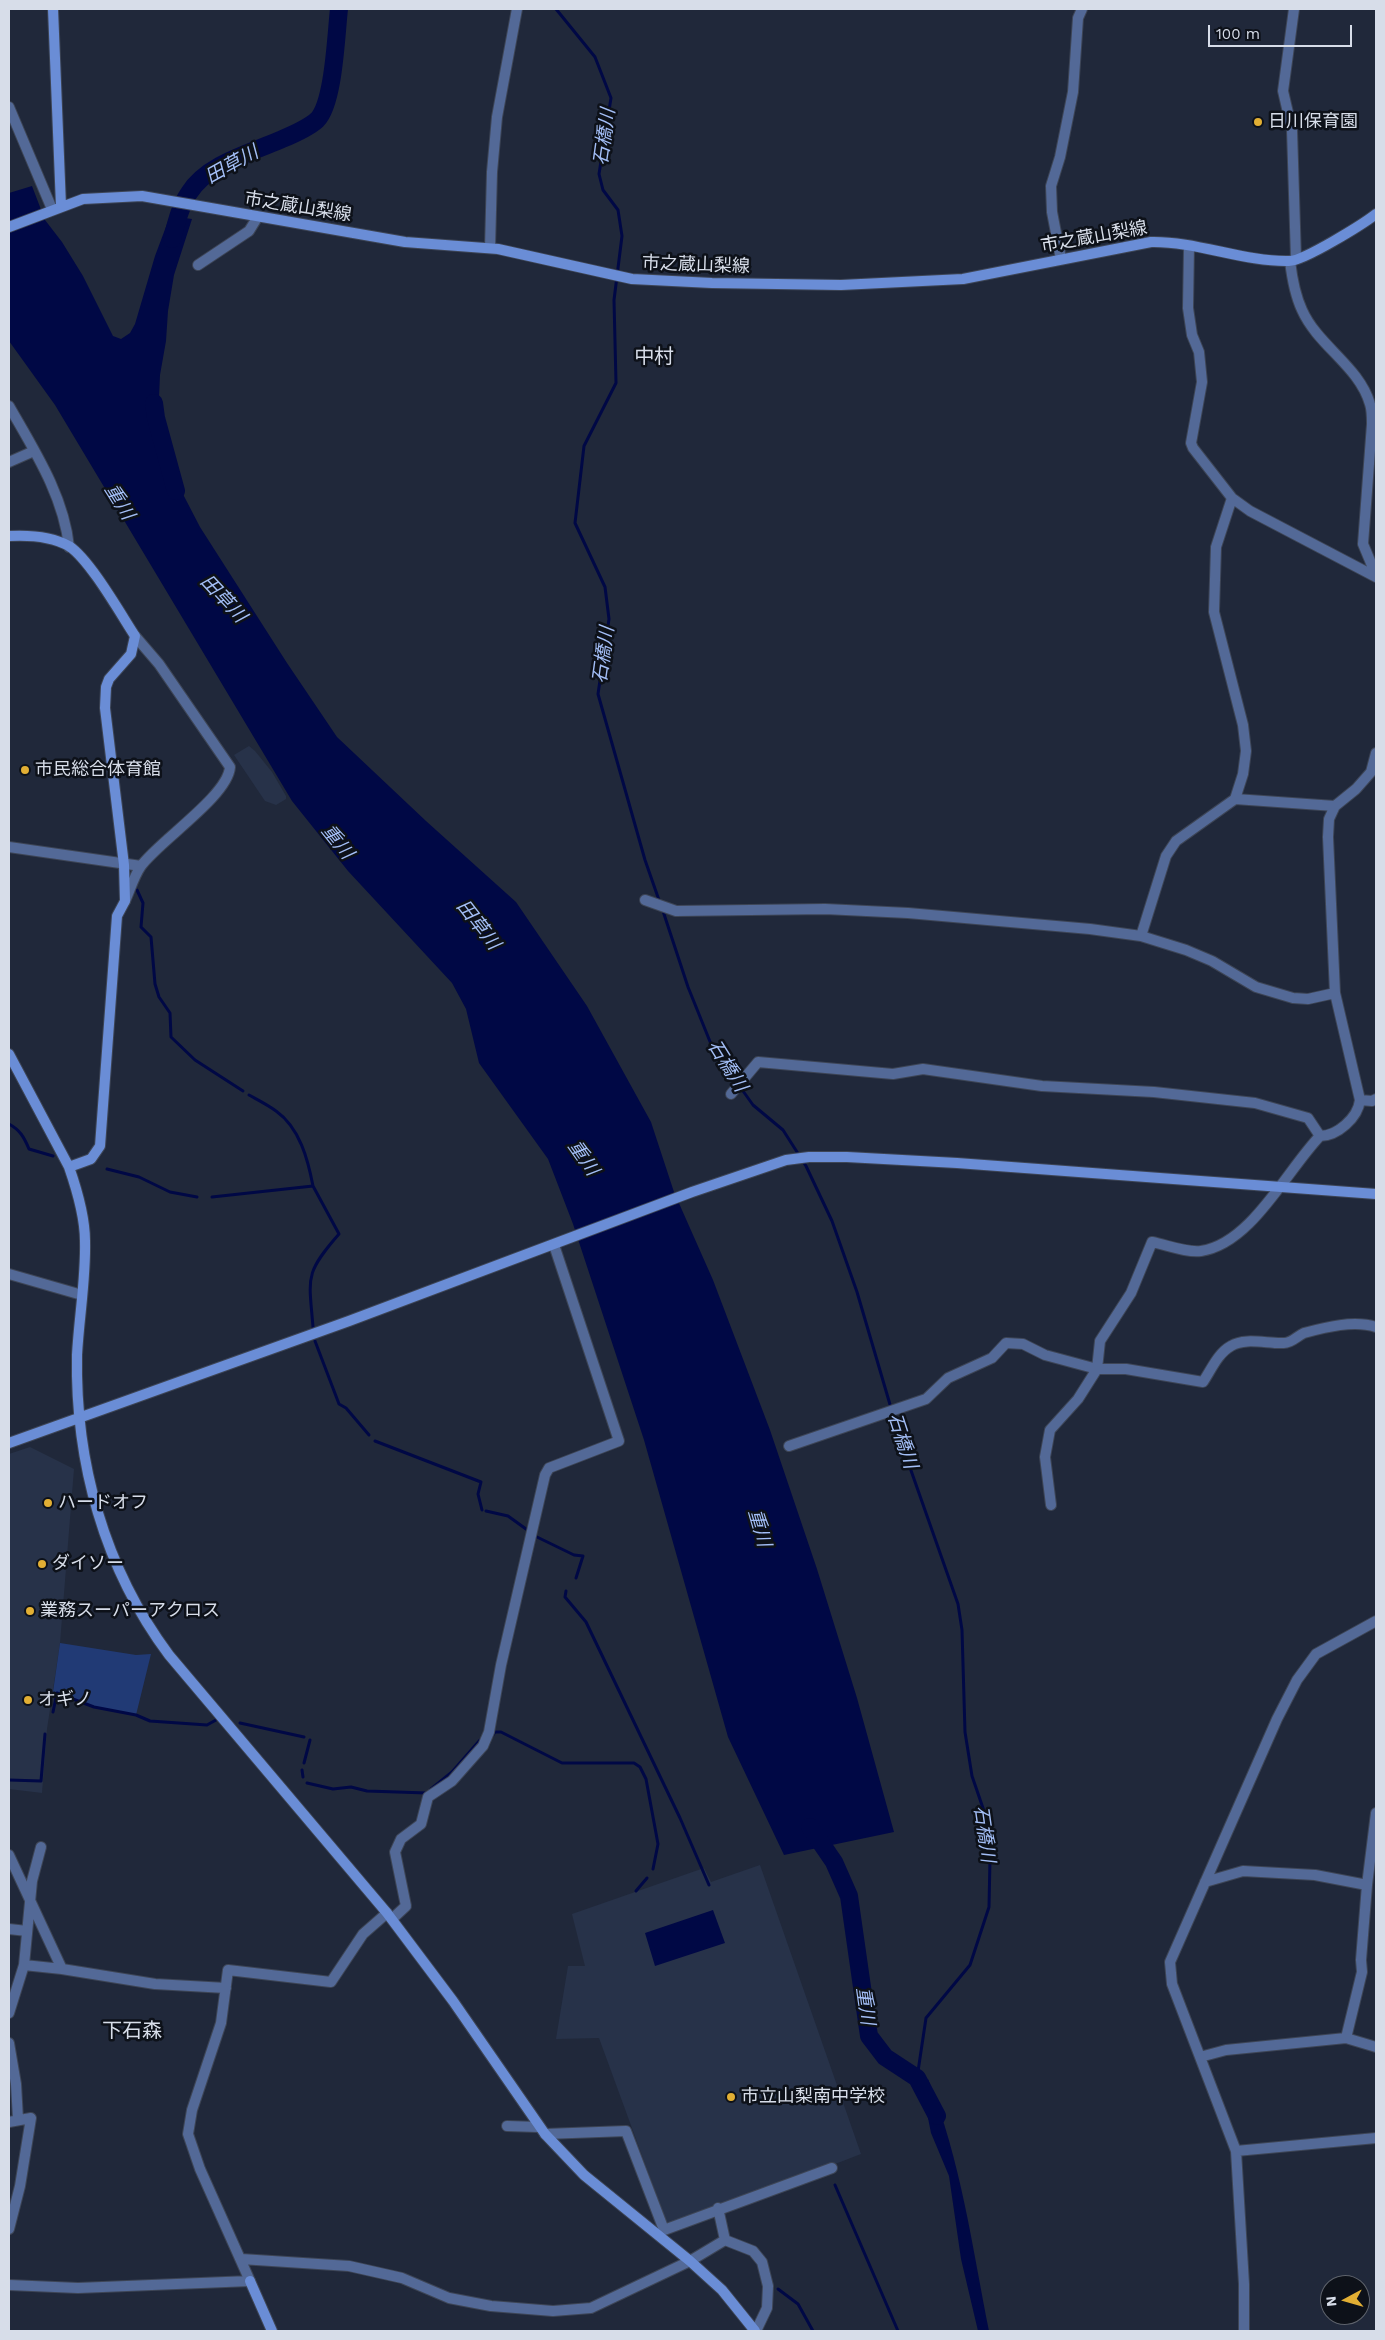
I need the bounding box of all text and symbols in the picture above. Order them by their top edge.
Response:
scale bar [1210,15,1354,47]
text: 100 m [1216,25,1260,43]
water label: 石橋川 [590,107,620,167]
place label: 日川保育園 [1268,111,1358,133]
marker: 日川保育園 [1252,116,1264,128]
water label: 田草川 [202,141,262,189]
street label: 市之蔵山梨線 [243,188,353,226]
street label: 市之蔵山梨線 [1039,217,1149,257]
street label: 市之蔵山梨線 [642,252,750,278]
district label: 中村 [634,345,674,369]
water label: 重川 [99,480,139,524]
water label: 田草川 [195,570,251,628]
water label: 石橋川 [589,625,619,685]
place label: 市民総合体育館 [35,759,161,781]
marker: 市民総合体育館 [19,764,31,776]
water label: 重川 [316,820,358,864]
water label: 田草川 [451,896,505,954]
water label: 石橋川 [702,1036,752,1096]
water label: 重川 [563,1136,603,1180]
water label: 石橋川 [882,1410,922,1472]
place label: ハードオフ [58,1492,148,1514]
marker: ハードオフ [42,1497,54,1509]
water label: 重川 [743,1507,775,1549]
place label: ダイソー [52,1553,124,1575]
marker: ダイソー [36,1558,48,1570]
place label: 業務スーパーアクロス [40,1600,220,1622]
marker: 業務スーパーアクロス [24,1605,36,1617]
place label: オギノ [38,1689,92,1711]
marker: オギノ [22,1694,34,1706]
water label: 石橋川 [969,1804,999,1864]
water label: 重川 [851,1986,879,2026]
district label: 下石森 [102,2019,162,2043]
place label: 市立山梨南中学校 [741,2086,885,2108]
marker: 市立山梨南中学校 [725,2091,737,2103]
north arrow [1320,2275,1370,2325]
text: N [1323,2295,1340,2307]

